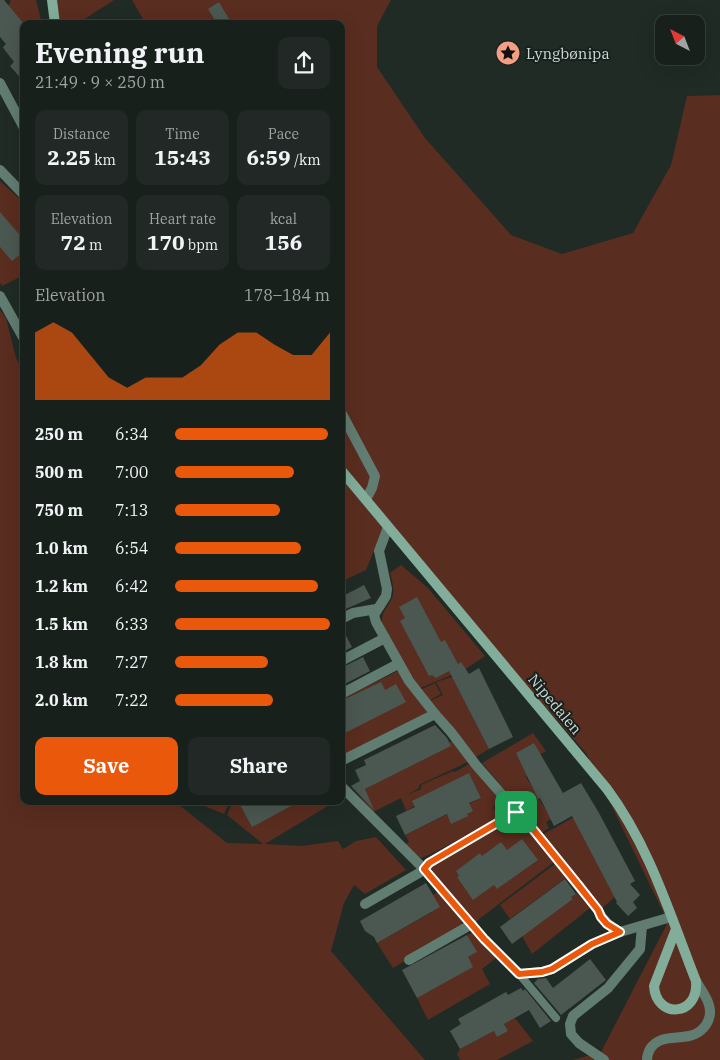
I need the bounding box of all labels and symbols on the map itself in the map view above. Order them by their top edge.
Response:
north arrow [655,15,705,65]
place icon: Lyngbønipa [495,40,521,66]
place label: Lyngbønipa [526,44,610,63]
street label: Nipedalen [524,670,586,739]
pin [495,791,537,833]

